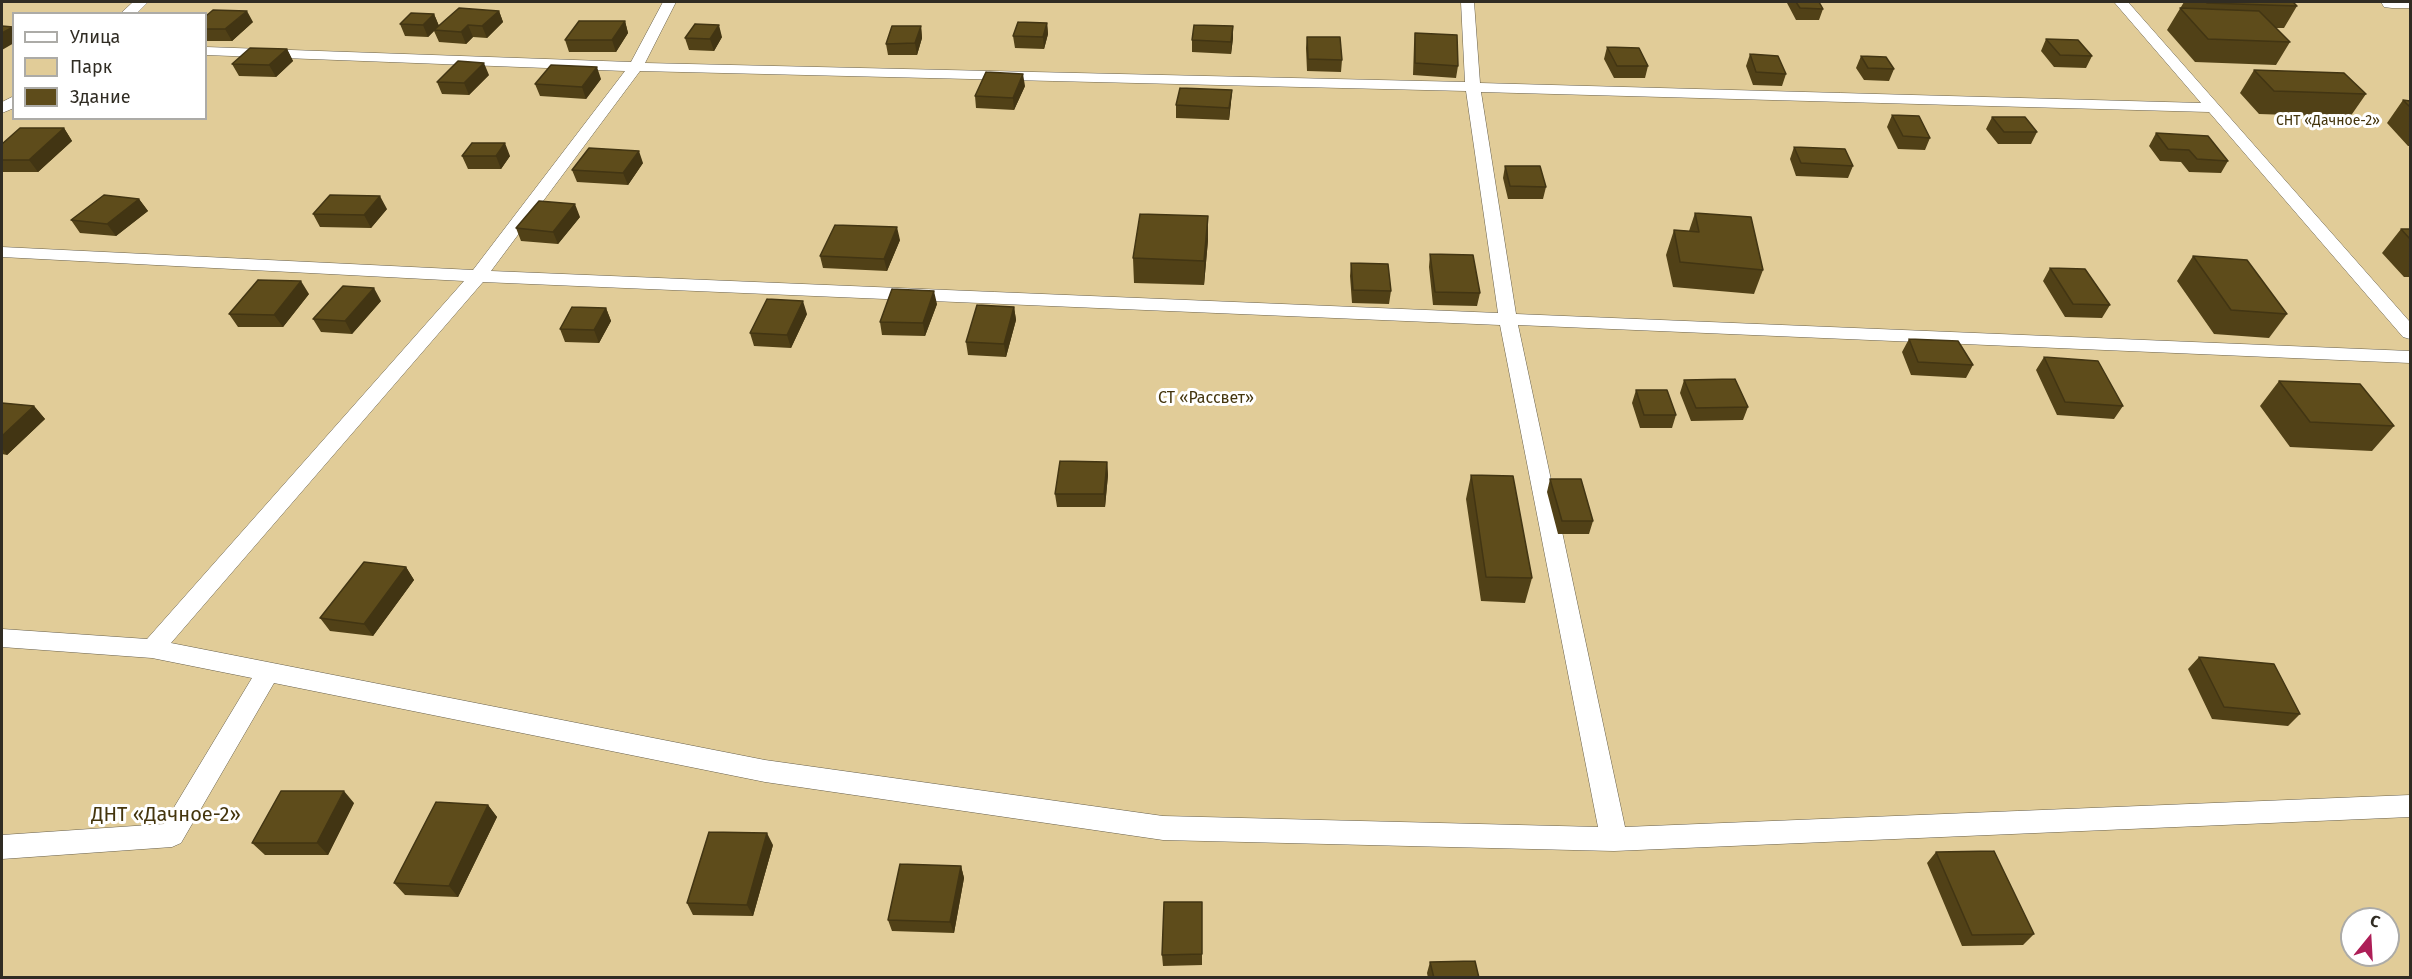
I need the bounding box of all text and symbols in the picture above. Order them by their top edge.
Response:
legend [12,12,207,120]
text: Улица [70,26,120,48]
text: Парк [70,56,112,78]
text: Здание [70,86,131,108]
park label: СНТ «Дачное-2» [2276,113,2380,129]
park label: СТ «Рассвет» [1158,389,1254,409]
park label: ДНТ «Дачное-2» [91,803,241,827]
north arrow [2340,907,2400,967]
text: С [2368,911,2382,932]

